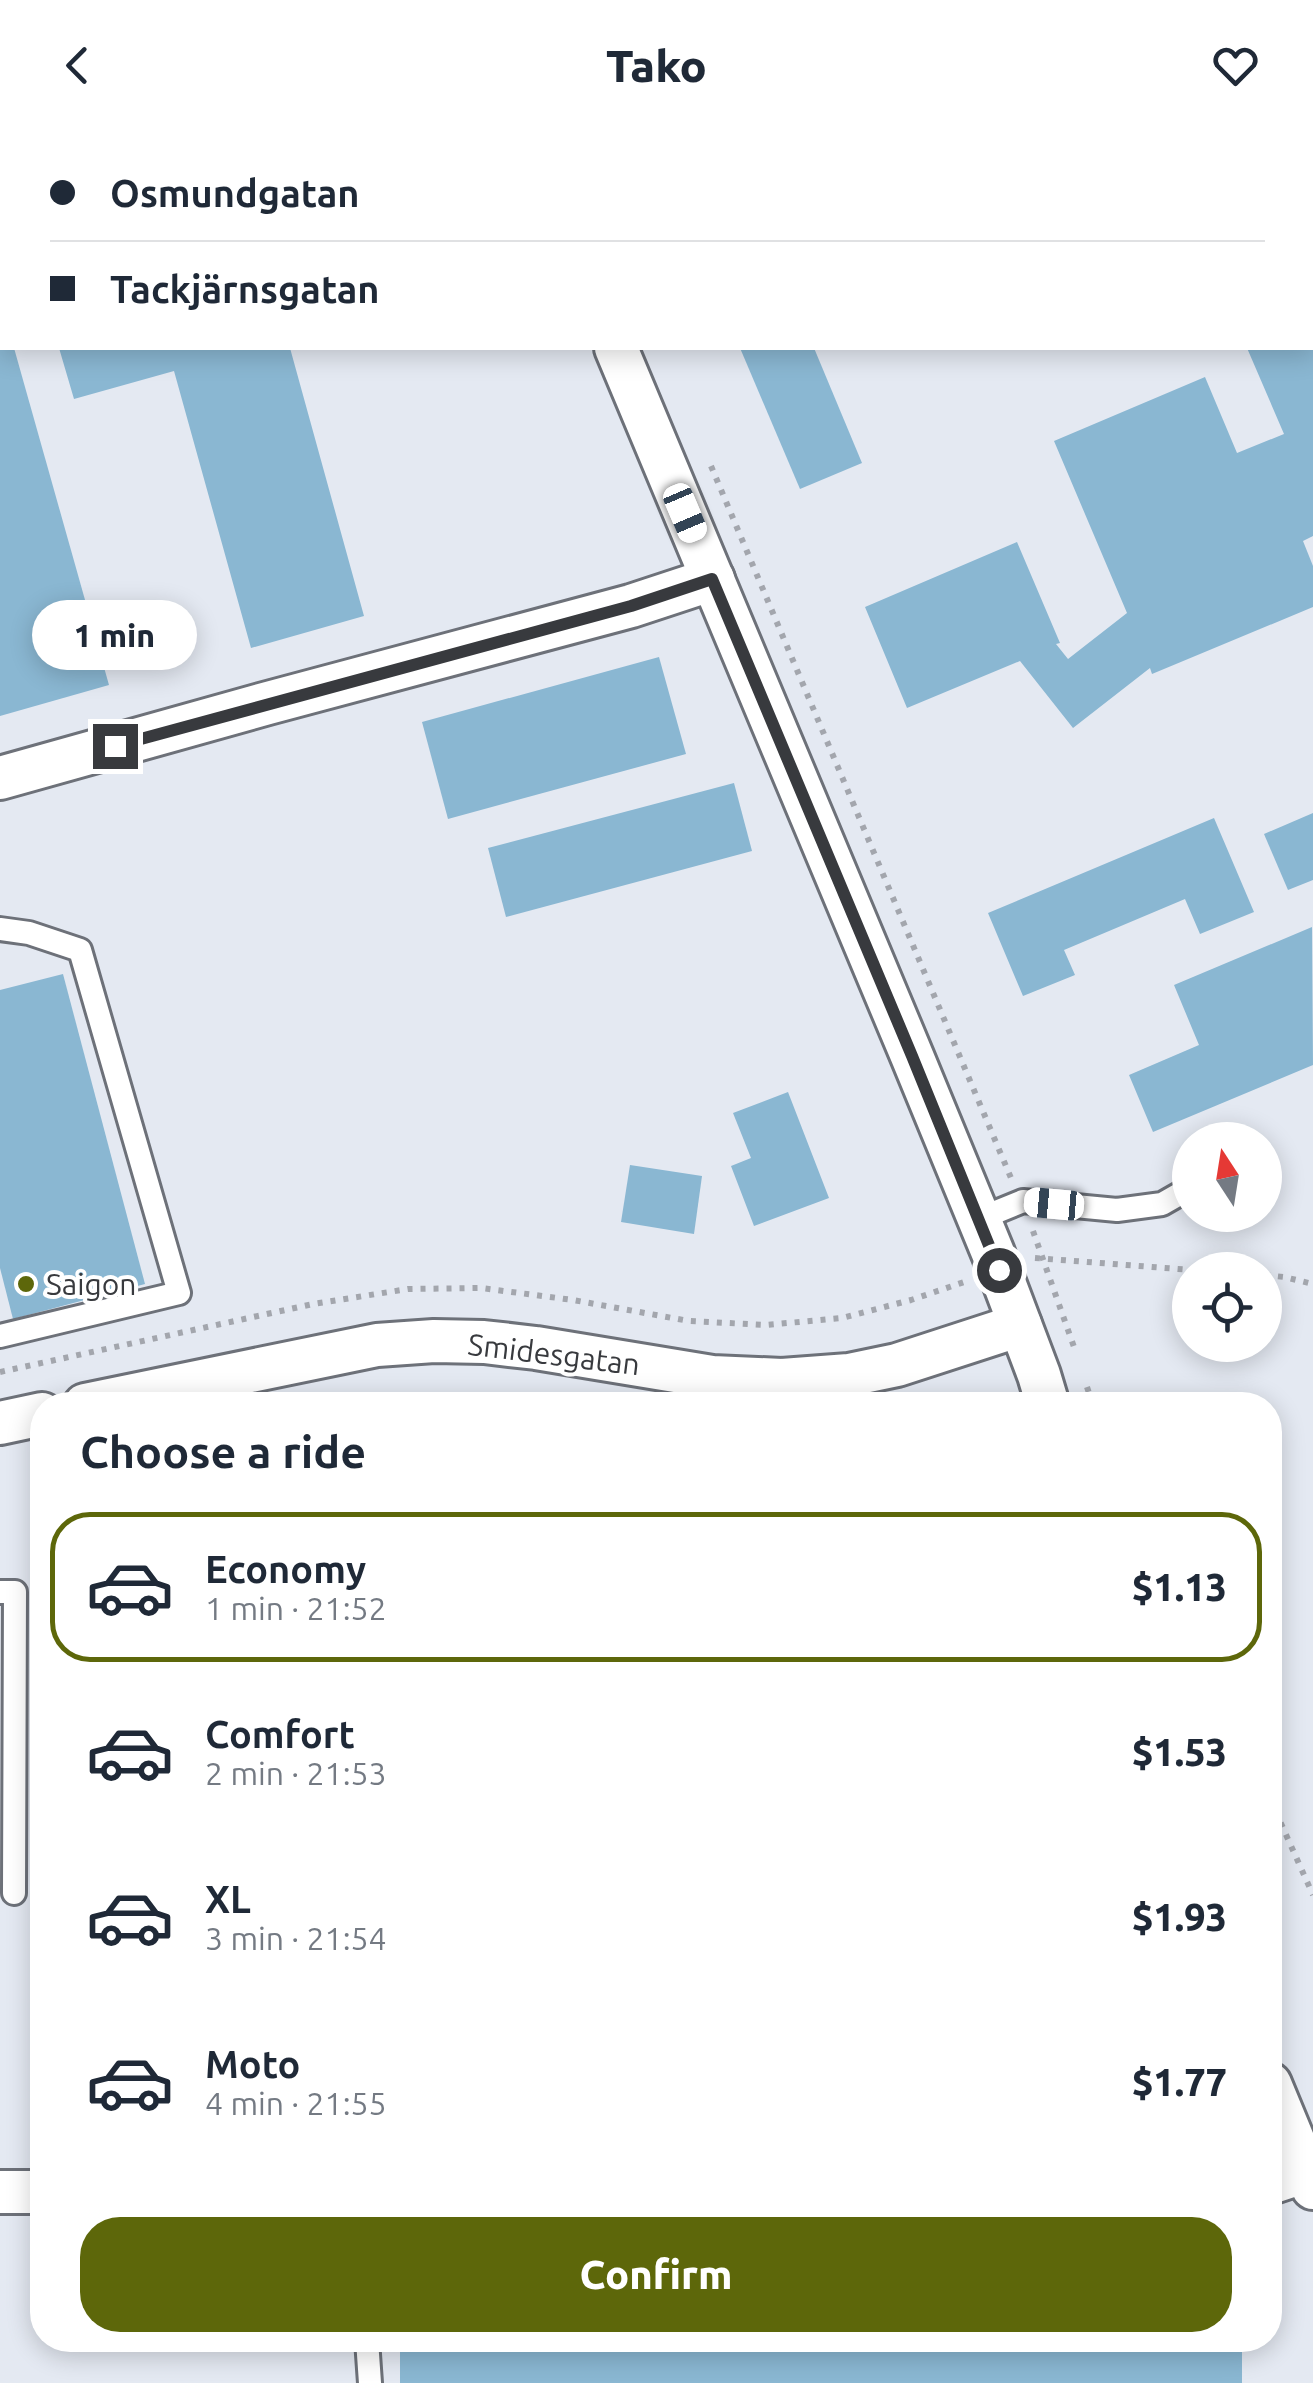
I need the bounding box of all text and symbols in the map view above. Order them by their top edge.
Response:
icon: back [50,38,105,93]
icon: heart [1208,38,1263,93]
text: Tako [606,40,707,91]
text: Osmundgatan [110,172,360,214]
text: Tackjärnsgatan [110,268,380,310]
car [659,480,711,546]
callout: 1 min [32,601,198,671]
text: 1 min [74,617,155,653]
route end [93,724,138,769]
north arrow [1172,1122,1282,1232]
map controls [1172,1122,1282,1362]
car [1023,1186,1085,1222]
route start [977,1248,1022,1293]
button: locate [1172,1252,1282,1362]
place label: Saigon [46,1267,136,1301]
marker: Saigon [15,1273,37,1295]
street label: Smidesgatan [466,1327,642,1381]
text: Choose a ride [80,1426,366,1477]
icon: car [85,1542,175,1632]
text: Economy [205,1548,366,1590]
text: $1.13 [1132,1566,1227,1608]
text: 1 min · 21:52 [205,1590,387,1626]
icon: car [85,1707,175,1797]
text: Comfort [205,1713,355,1755]
text: $1.53 [1132,1731,1227,1773]
text: 2 min · 21:53 [205,1755,387,1791]
icon: car [85,1872,175,1962]
text: XL [205,1878,251,1920]
text: $1.93 [1132,1896,1227,1938]
text: 3 min · 21:54 [205,1920,387,1956]
icon: car [85,2037,175,2127]
text: Moto [205,2043,300,2085]
text: $1.77 [1132,2061,1227,2103]
text: 4 min · 21:55 [205,2085,387,2121]
button: Confirm [80,2217,1232,2332]

